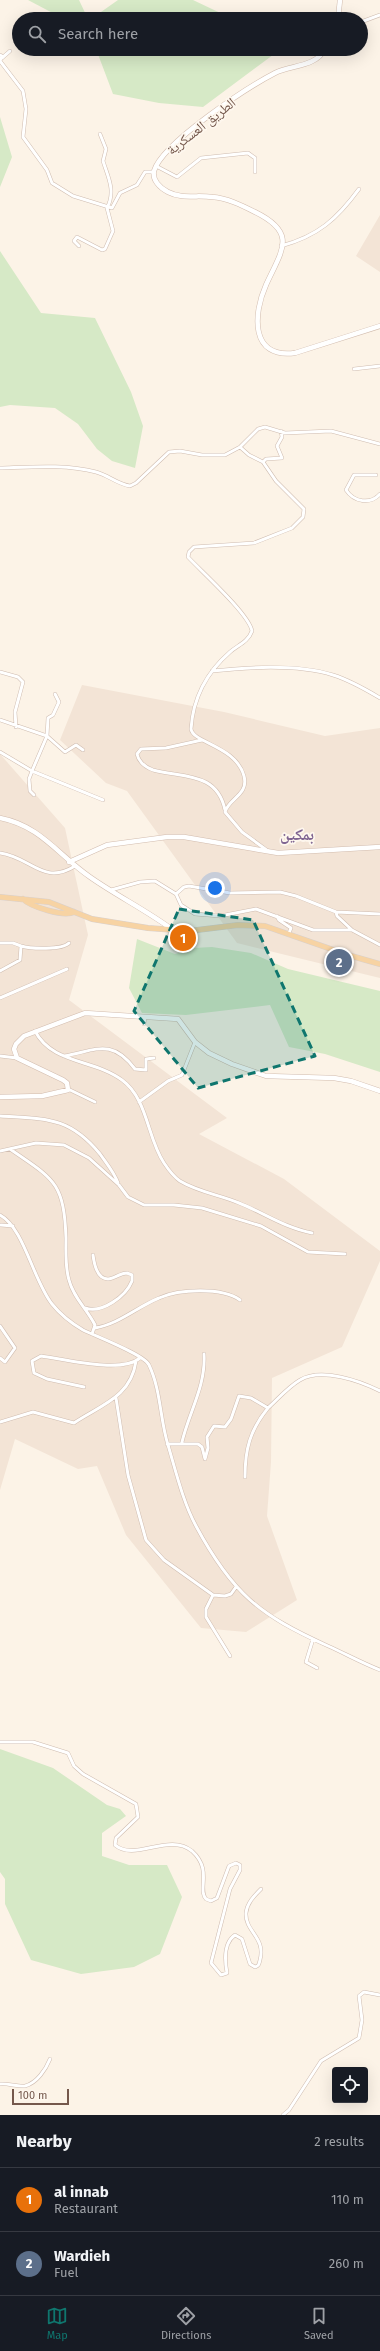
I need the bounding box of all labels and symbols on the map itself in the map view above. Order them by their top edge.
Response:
street label: الطريق العسكرية [163,94,240,159]
district label: بمكين [280,825,314,844]
your location [205,878,225,898]
pin: 1 [170,923,196,953]
pin: 2 [326,947,352,977]
scale bar [12,2087,69,2106]

